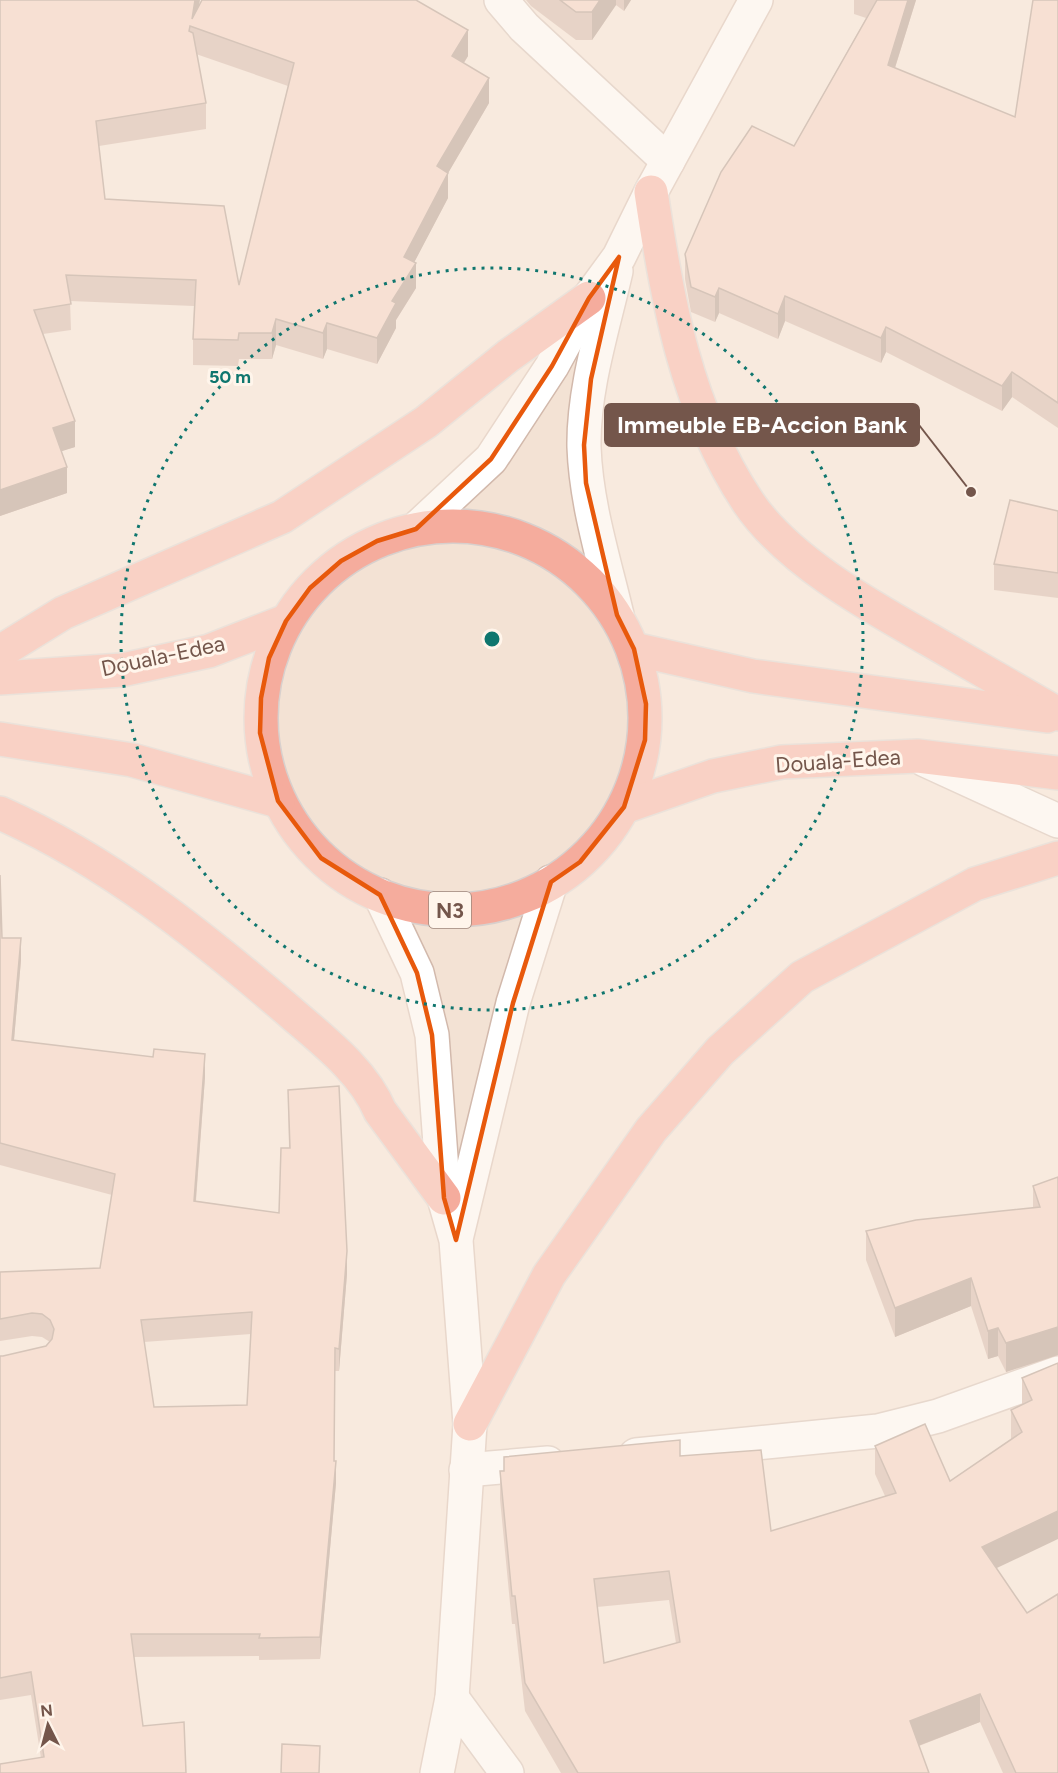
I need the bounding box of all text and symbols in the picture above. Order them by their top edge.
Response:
text: 50 m [209,366,251,388]
callout: Immeuble EB-Accion Bank [605,404,919,446]
text: Immeuble EB-Accion Bank [617,410,907,439]
centre of rings [482,629,502,649]
street label: Douala-Edea [99,630,227,682]
street label: Douala-Edea [774,743,902,779]
road number: N3 [429,892,471,928]
north arrow [18,1695,78,1755]
text: N [39,1700,54,1721]

